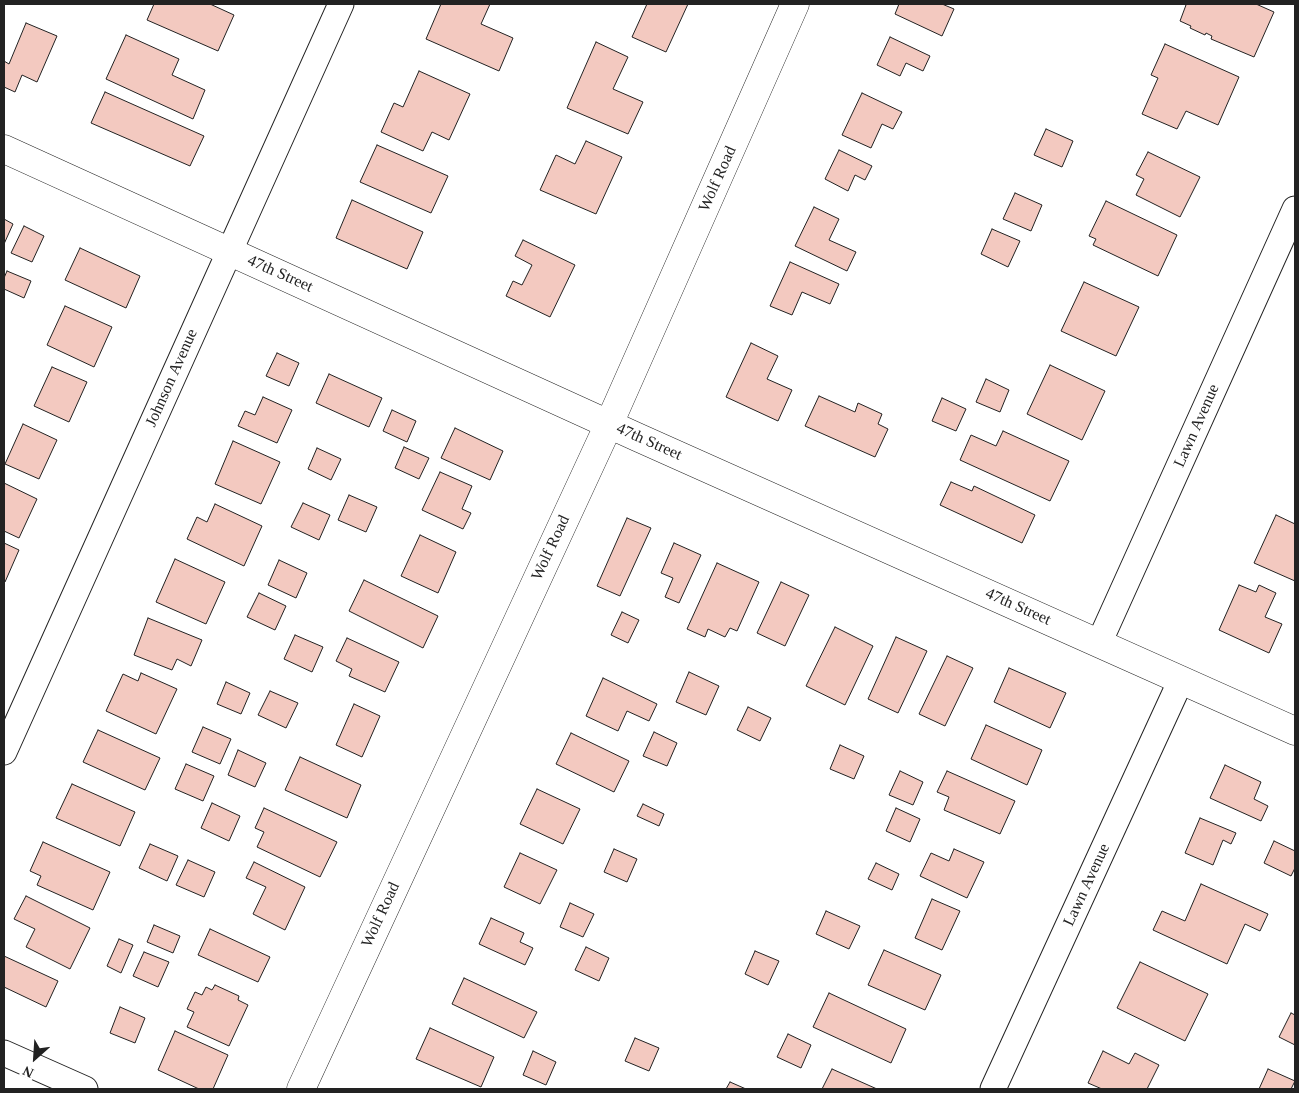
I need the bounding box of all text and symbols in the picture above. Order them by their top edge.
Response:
street label: Wolf Road [695,143,741,215]
street label: 47th Street [244,251,316,297]
street label: Johnson Avenue [142,326,202,430]
street label: Lawn Avenue [1170,381,1224,471]
street label: 47th Street [613,419,685,465]
street label: Wolf Road [528,513,574,583]
street label: 47th Street [982,584,1054,630]
street label: Lawn Avenue [1059,841,1115,929]
street label: Wolf Road [358,880,404,950]
north arrow [10,1033,60,1083]
text: N [20,1063,36,1081]

